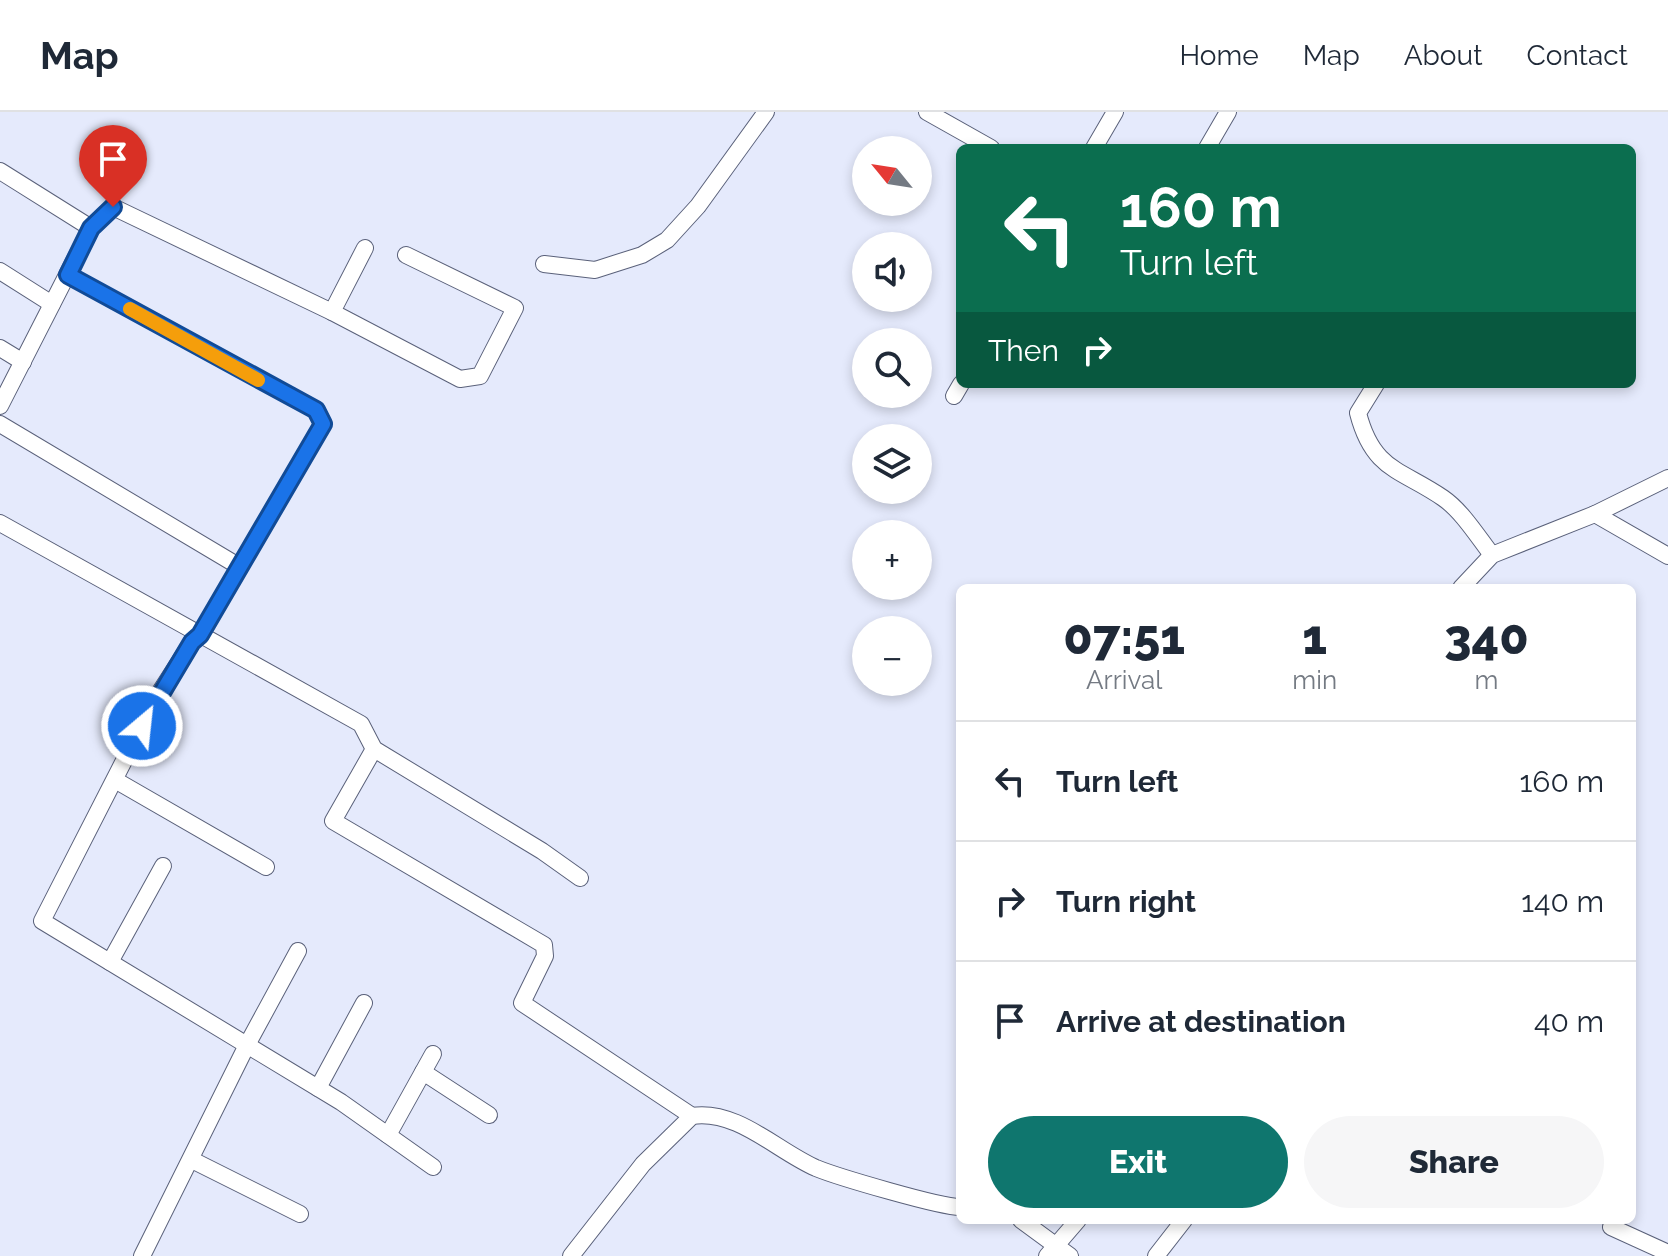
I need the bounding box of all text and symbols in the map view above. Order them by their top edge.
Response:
text: Map [40,33,119,78]
text: Home [1179,39,1259,72]
text: Map [1303,39,1360,72]
text: About [1404,39,1483,72]
text: Contact [1527,39,1628,72]
pin [79,125,147,207]
north arrow [852,136,932,216]
map controls [852,136,932,696]
icon: arrive [91,137,135,181]
text: 160 m [1120,174,1282,240]
icon: left [988,176,1092,280]
button: sound [852,232,932,312]
text: Turn left [1120,241,1258,283]
button: search [852,328,932,408]
icon: right [1075,328,1119,372]
text: Then [988,333,1059,368]
button: layers [852,424,932,504]
button: + [852,520,932,600]
text: 07:51 [1063,609,1185,665]
text: 1 [1302,609,1327,665]
text: 340 [1444,609,1529,665]
button: − [852,616,932,696]
text: Arrival [1086,665,1162,695]
text: min [1292,665,1337,695]
text: m [1475,665,1498,695]
position arrow [100,684,184,768]
icon: left [988,759,1032,803]
text: Turn left [1056,764,1178,799]
text: 160 m [1519,764,1604,799]
icon: right [988,879,1032,923]
text: Turn right [1056,884,1196,919]
text: 140 m [1521,884,1604,919]
icon: arrive [988,999,1032,1043]
text: Arrive at destination [1056,1004,1346,1039]
text: 40 m [1534,1004,1604,1039]
button: Exit [988,1116,1288,1208]
button: Share [1304,1116,1604,1208]

